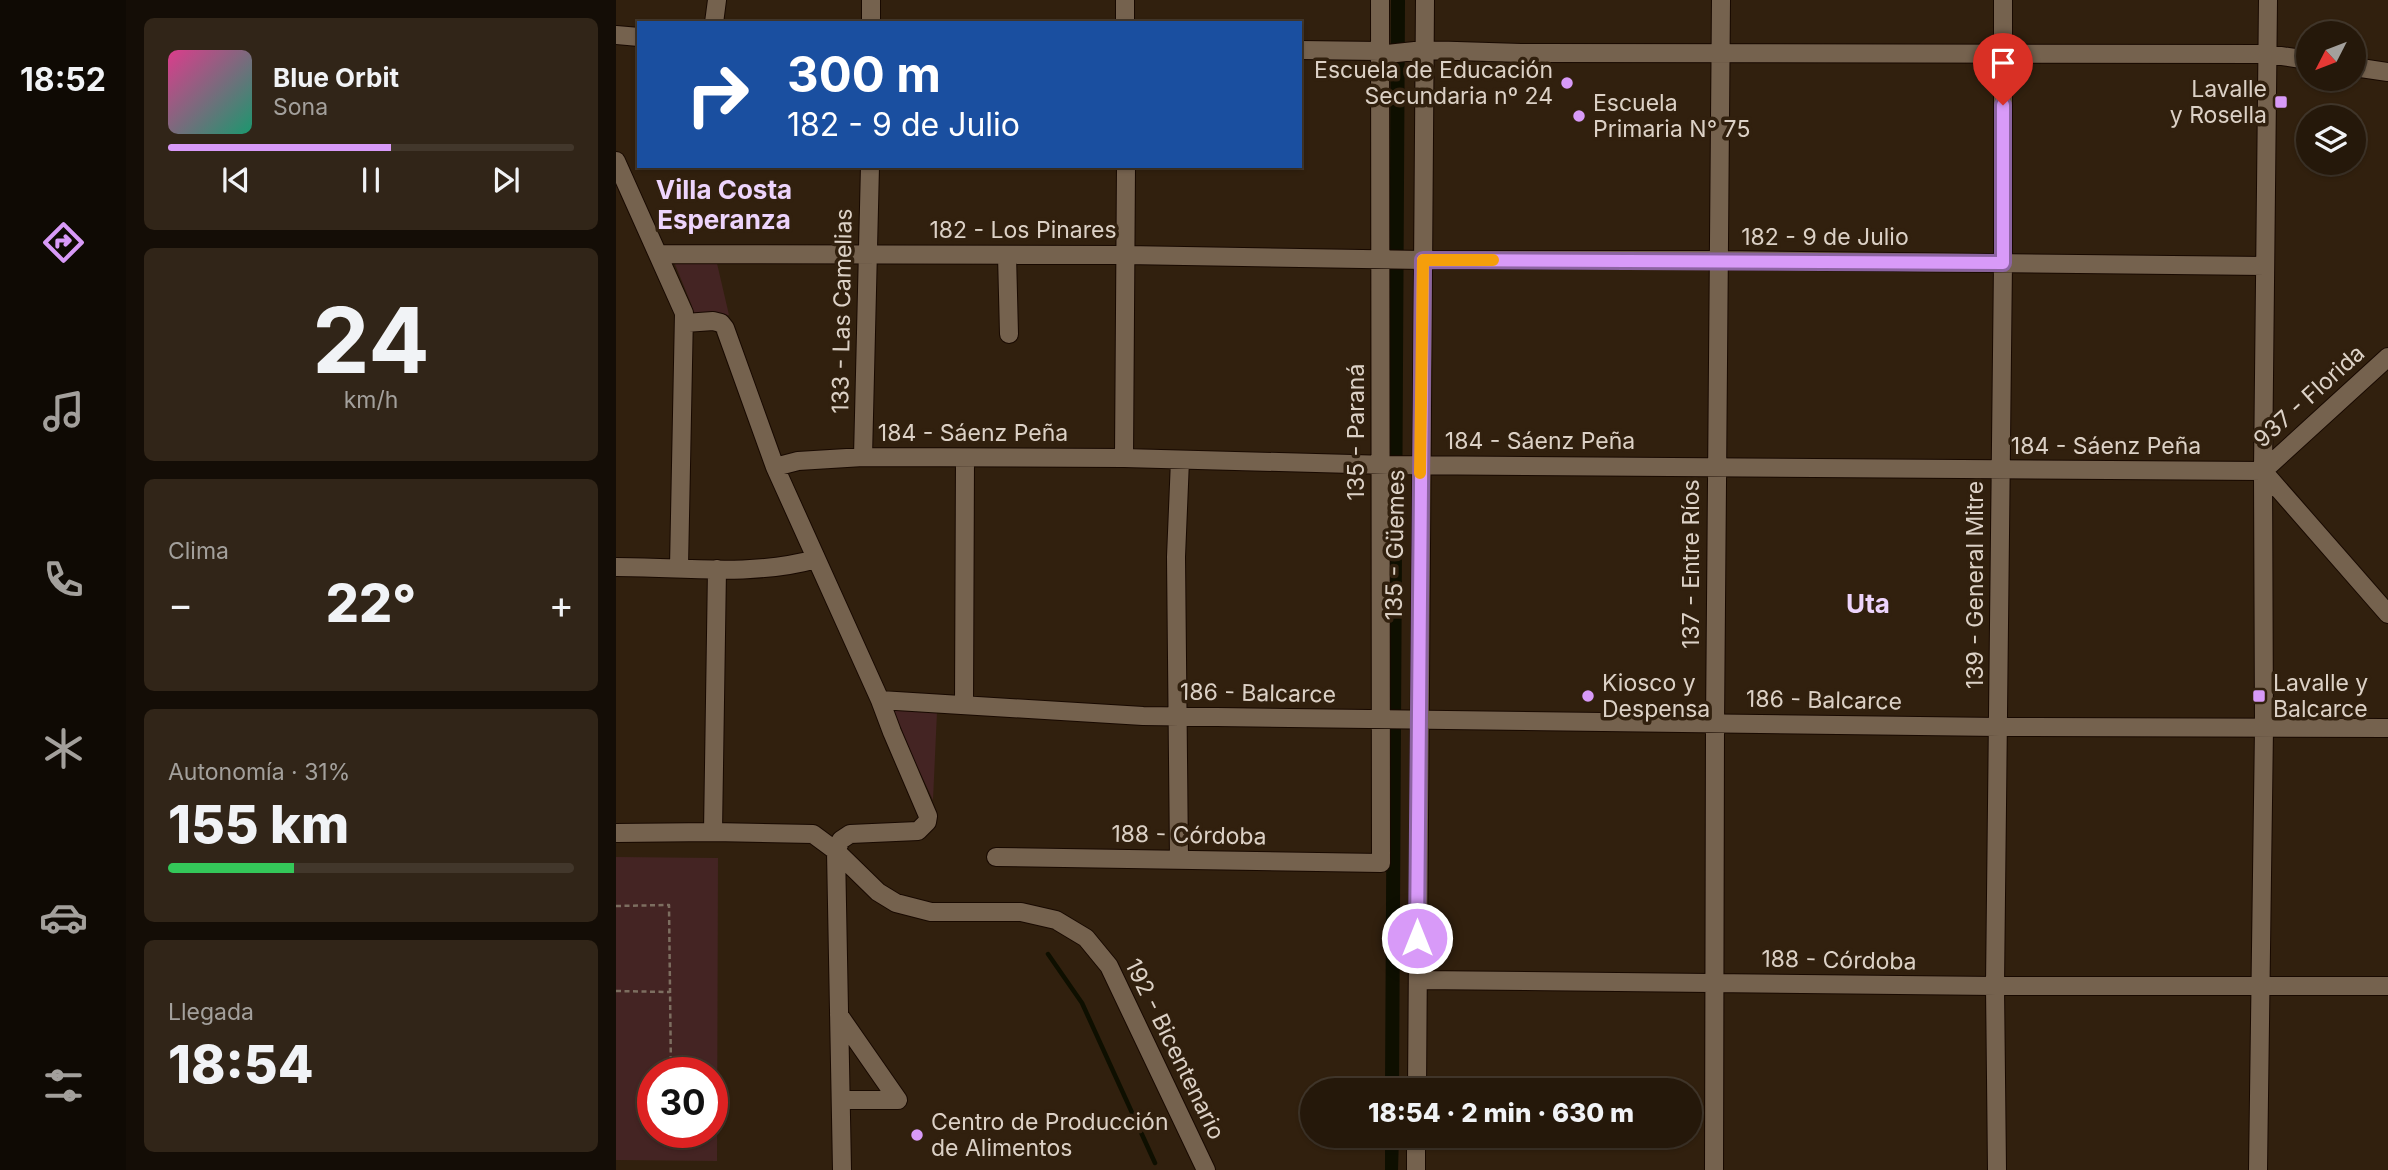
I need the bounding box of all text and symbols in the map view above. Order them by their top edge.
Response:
north arrow [2296,21,2366,91]
map controls [2296,21,2366,175]
pin [1973,33,2033,105]
icon: arrive [1984,44,2022,82]
text: 300 m [787,45,941,104]
icon: right [672,49,763,140]
place label: Escuela de Educación Secundaria nº 24 [1314,56,1553,110]
text: 18:52 [20,60,106,99]
text: Blue Orbit [273,62,399,93]
marker: Escuela de Educación Secundaria nº 24 [1559,75,1575,91]
place label: Lavalle y Rosella [2170,75,2267,129]
place label: Escuela Primaria N° 75 [1593,89,1750,143]
text: Sona [273,93,328,121]
marker: Lavalle y Rosella [2273,94,2289,110]
text: 182 - 9 de Julio [787,105,1020,144]
button: layers [2296,105,2366,175]
marker: Escuela Primaria N° 75 [1571,108,1587,124]
icon: previous [217,161,255,199]
icon: pause [352,161,390,199]
icon: next [487,161,525,199]
district label: Villa Costa Esperanza [656,174,792,235]
street label: 133 - Las Camelias [826,208,858,414]
street label: 182 - Los Pinares [929,216,1117,244]
icon: directions [39,218,88,267]
street label: 182 - 9 de Julio [1741,223,1909,251]
text: 24 [312,285,430,395]
street label: 937 - Florida [2248,339,2370,453]
street label: 135 - Paraná [1342,364,1370,500]
text: km/h [344,386,398,414]
icon: music [39,387,88,436]
street label: 184 - Sáenz Peña [878,419,1068,447]
street label: 184 - Sáenz Peña [1445,427,1635,455]
street label: 184 - Sáenz Peña [2011,432,2201,460]
street label: 135 - Güemes [1380,469,1410,621]
street label: 137 - Entre Ríos [1677,479,1705,649]
street label: 139 - General Mitre [1961,481,1989,689]
text: Clima [168,537,229,565]
icon: phone [39,555,88,604]
text: 22° [326,572,416,635]
text: − [168,581,193,627]
text: + [549,581,574,627]
district label: Uta [1846,588,1890,619]
place label: Kiosco y Despensa [1602,669,1710,723]
place label: Lavalle y Balcarce [2273,669,2368,723]
street label: 186 - Balcarce [1180,678,1336,708]
street label: 186 - Balcarce [1746,685,1902,715]
marker: Kiosco y Despensa [1580,688,1596,704]
marker: Lavalle y Balcarce [2251,688,2267,704]
icon: climate [39,724,88,773]
text: Autonomía · 31% [168,758,350,786]
text: 155 km [168,793,349,856]
street label: 188 - Córdoba [1111,820,1267,850]
icon: car [39,893,88,942]
position arrow [1380,901,1454,975]
street label: 188 - Córdoba [1761,945,1917,975]
street label: 192 - Bicentenario [1119,954,1231,1144]
text: Llegada [168,998,254,1026]
text: 18:54 [168,1033,314,1096]
speed limit sign: 30 [637,1057,728,1148]
icon: filters [39,1061,88,1110]
text: 18:54 · 2 min · 630 m [1368,1097,1634,1128]
place label: Centro de Producción de Alimentos [931,1108,1169,1162]
marker: Centro de Producción de Alimentos [909,1127,925,1143]

